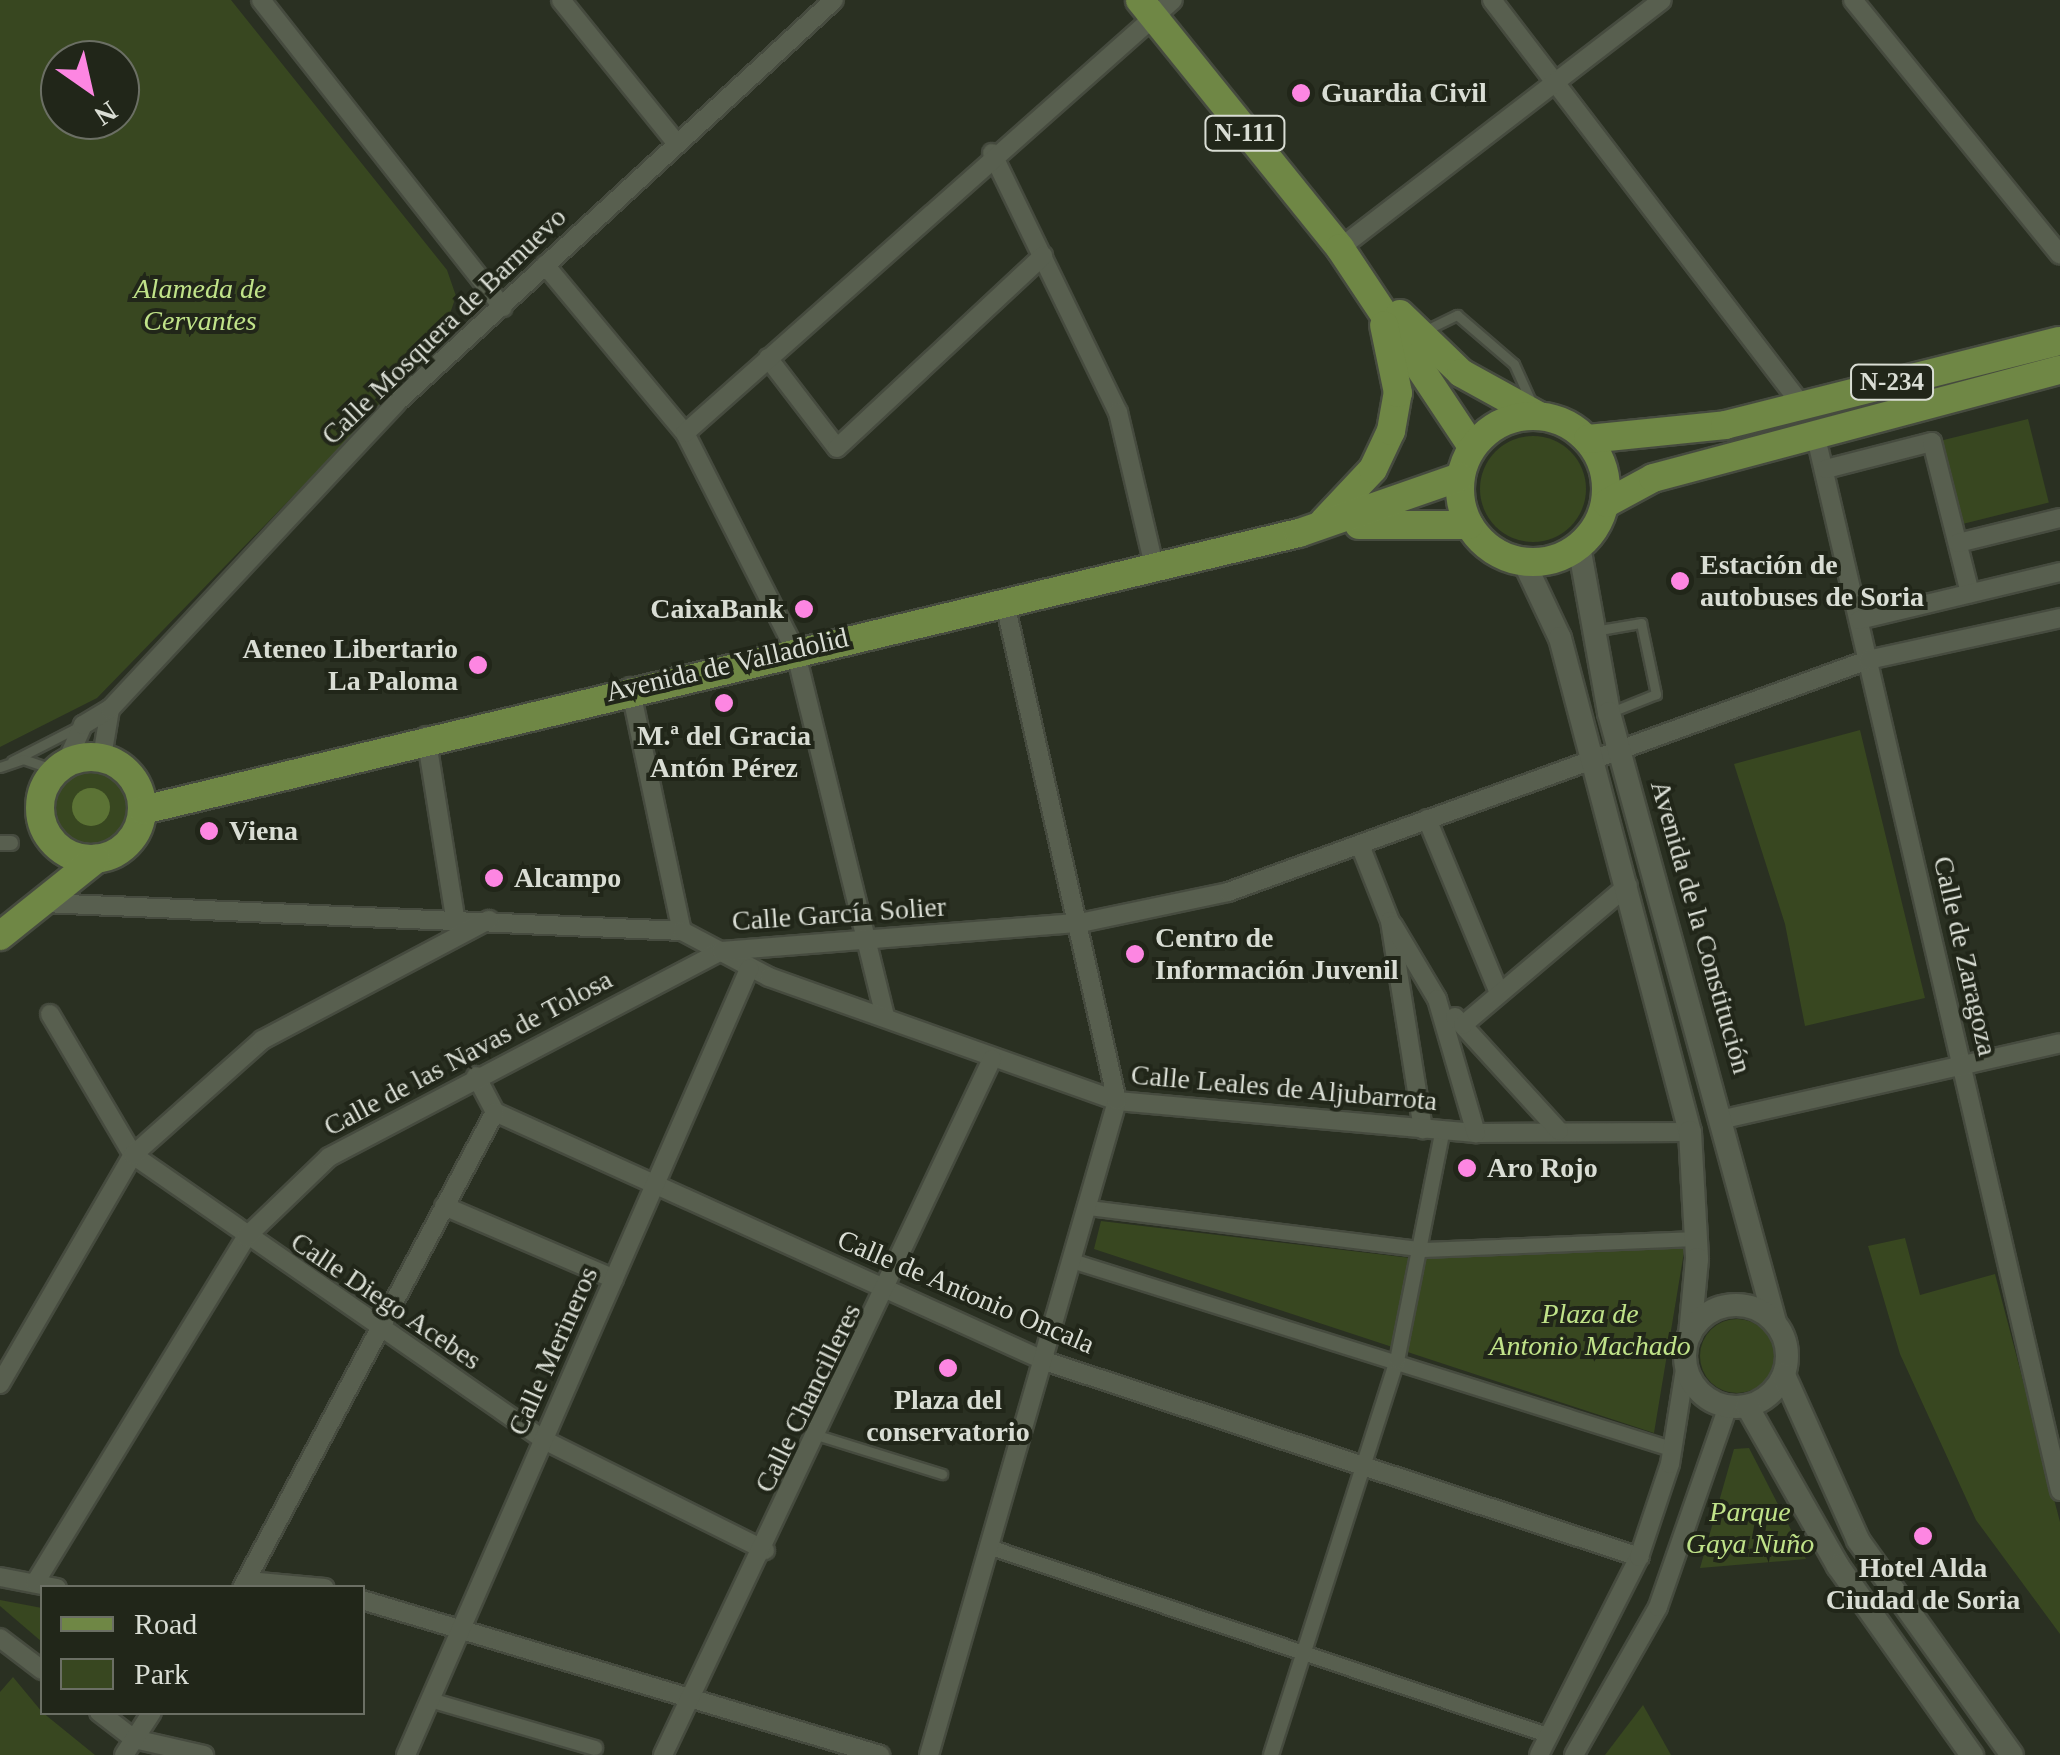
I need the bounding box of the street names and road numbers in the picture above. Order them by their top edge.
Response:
road number: N-111 [1202,113,1288,153]
street label: Calle Mosquera de Barnuevo [315,200,573,452]
road number: N-234 [1850,362,1934,402]
street label: Avenida de Valladolid [602,621,852,709]
street label: Avenida de la Constitución [1643,776,1759,1078]
street label: Calle de Zaragoza [1926,853,2004,1059]
street label: Calle García Solier [731,890,947,938]
street label: Calle de las Navas de Tolosa [318,963,618,1143]
street label: Calle Leales de Aljubarrota [1129,1058,1439,1118]
street label: Calle de Antonio Oncala [832,1222,1100,1362]
street label: Calle Diego Acebes [284,1224,488,1378]
street label: Calle Merineros [501,1261,605,1441]
street label: Calle Chancilleres [748,1298,868,1498]

